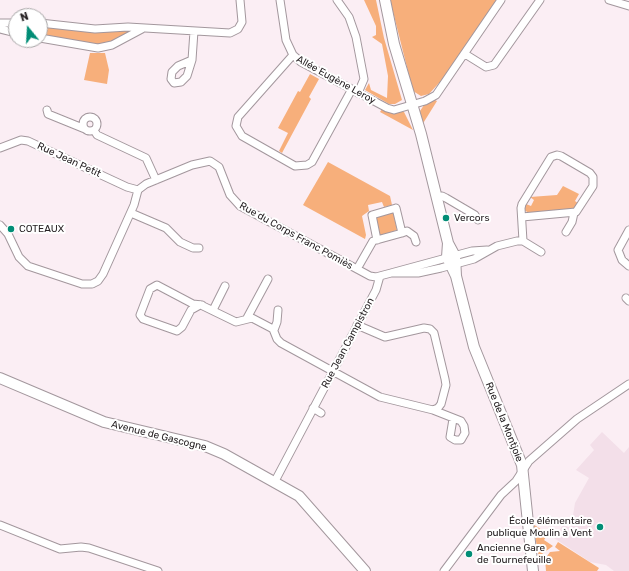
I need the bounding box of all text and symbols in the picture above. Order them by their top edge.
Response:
north arrow [8,8,48,48]
text: N [19,10,30,24]
street label: Allée Eugène Leroy [294,53,378,107]
street label: Rue Jean Petit [35,140,103,180]
street label: Rue du Corps Franc Pomiès [237,200,355,272]
place label: Vercors [454,212,489,224]
marker: Vercors [441,213,451,223]
place label: COTEAUX [19,223,64,235]
marker: COTEAUX [6,224,16,234]
street label: Rue Jean Campistron [319,296,377,390]
street label: Rue de la Montjoie [483,380,525,464]
street label: Avenue de Gascogne [110,418,208,454]
place label: École élémentaire publique Moulin à Vent [487,515,592,538]
marker: École élémentaire publique Moulin à Vent [595,522,605,532]
place label: Ancienne Gare de Tournefeuille [477,542,551,566]
marker: Ancienne Gare de Tournefeuille [464,549,474,559]

